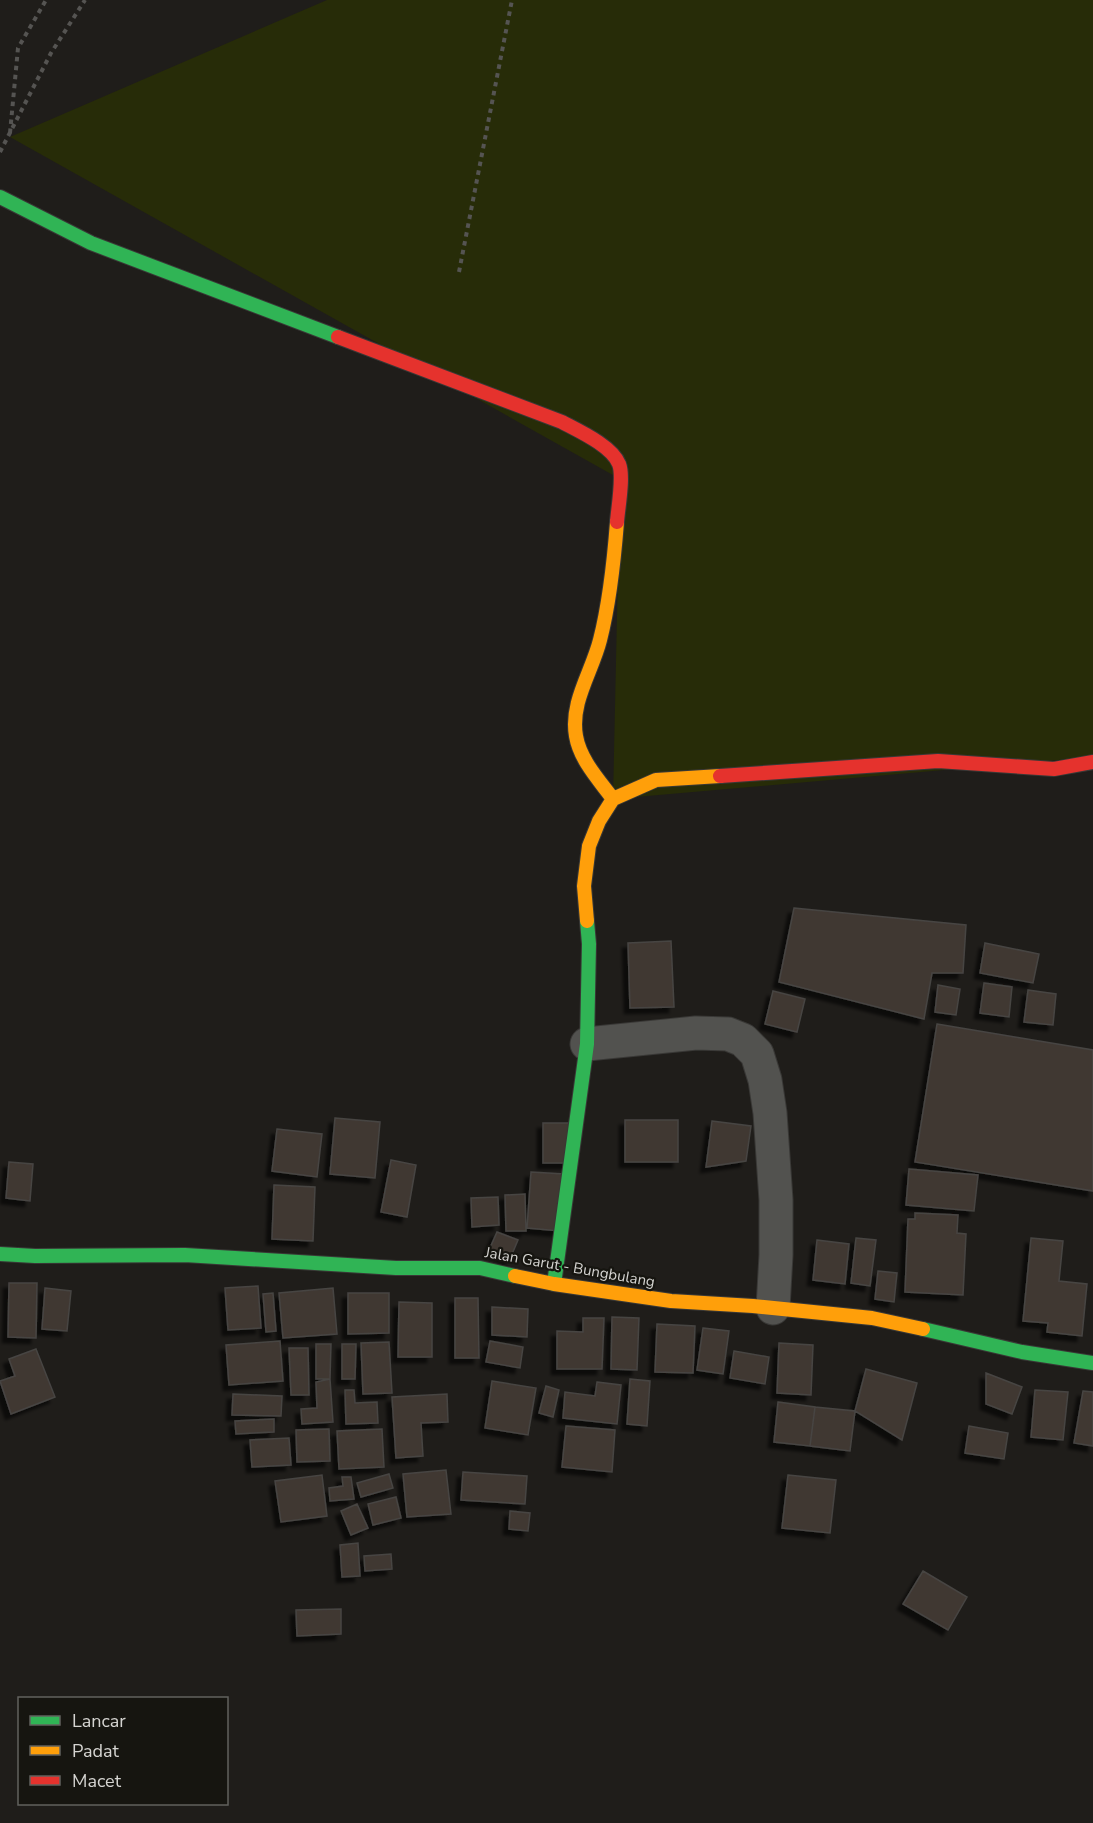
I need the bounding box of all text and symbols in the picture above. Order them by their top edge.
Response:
street label: Jalan Garut - Bungbulang [482,1242,657,1292]
legend [18,1697,228,1805]
text: Lancar [72,1709,126,1733]
text: Padat [72,1739,120,1763]
text: Macet [72,1769,122,1793]

